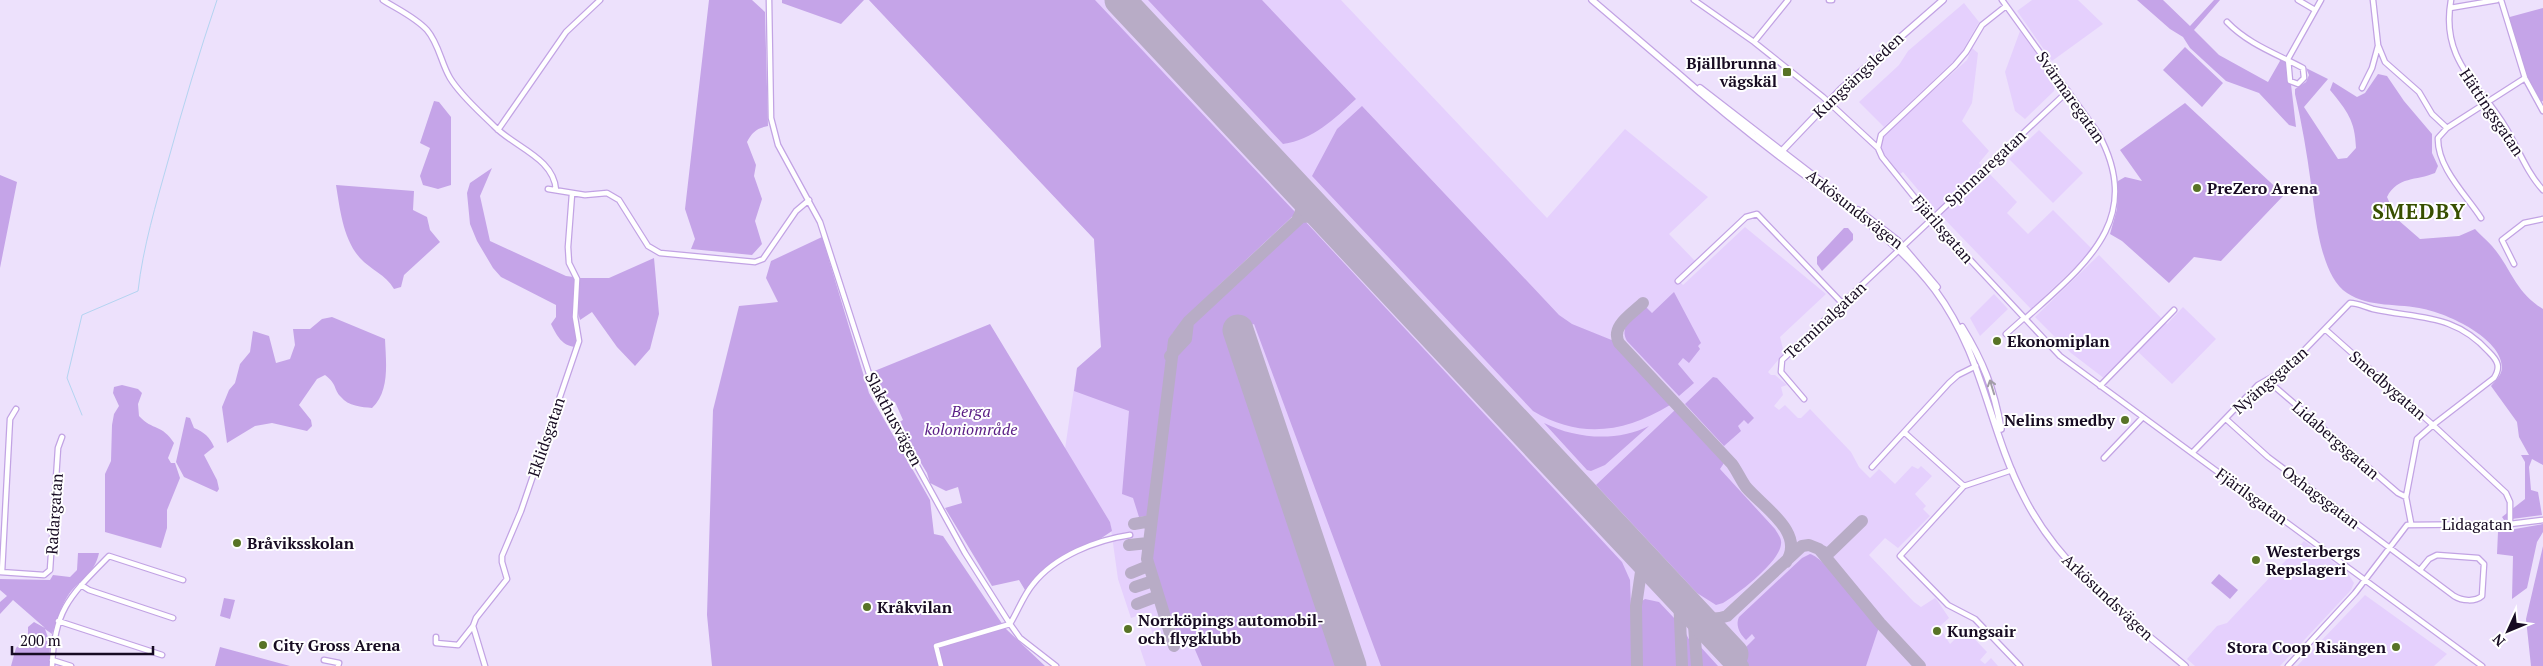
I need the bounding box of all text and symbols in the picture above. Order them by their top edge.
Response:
street label: Kungsängsleden [1808,27,1908,123]
street label: Svärmaregatan [2031,47,2111,148]
place label: Bjällbrunna vägskäl [1686,52,1777,92]
street label: Hättingsgatan [2455,64,2530,161]
marker: Bjällbrunna vägskäl [1781,66,1793,78]
street label: Spinnaregatan [1940,124,2031,211]
street label: Arkösundsvägen [1802,164,1908,254]
place label: PreZero Arena [2207,177,2318,199]
marker: PreZero Arena [2191,182,2203,194]
street label: Fjärilsgatan [1907,190,1979,268]
district label: SMEDBY [2372,197,2466,225]
street label: Terminalgatan [1779,276,1871,364]
place label: Ekonomiplan [2007,330,2110,352]
marker: Ekonomiplan [1991,335,2003,347]
street label: Nyängsgatan [2228,341,2313,419]
street label: Smedbygatan [2345,345,2432,425]
street label: Slakthusvägen [860,368,928,470]
one-way arrow [1986,380,1996,396]
street label: Eklidsgatan [522,394,570,480]
street label: Lidabergsgatan [2288,396,2385,484]
park label: Berga koloniområde [925,400,1017,440]
place label: Nelins smedby [2004,409,2116,431]
marker: Nelins smedby [2119,414,2131,426]
street label: Oxhagsgatan [2277,460,2365,534]
street label: Fjärilsgatan [2212,462,2293,530]
street label: Radargatan [40,472,68,555]
street label: Lidagatan [2442,513,2513,535]
place label: Bråviksskolan [247,532,355,554]
marker: Bråviksskolan [231,537,243,549]
place label: Westerbergs Repslageri [2266,540,2360,580]
street label: Arkösundsvägen [2058,549,2159,645]
marker: Westerbergs Repslageri [2250,554,2262,566]
place label: Kråkvilan [877,596,953,618]
marker: Kråkvilan [861,601,873,613]
north arrow [2483,606,2533,656]
place label: Norrköpings automobil- och flygklubb [1138,609,1324,649]
place label: Kungsair [1947,620,2016,642]
marker: Norrköpings automobil- och flygklubb [1122,623,1134,635]
scale bar [12,624,154,656]
marker: Kungsair [1931,625,1943,637]
text: 200 m [20,630,61,650]
text: N [2488,630,2509,651]
place label: City Gross Arena [273,634,401,656]
place label: Stora Coop Risängen [2227,636,2387,658]
marker: City Gross Arena [257,639,269,651]
marker: Stora Coop Risängen [2390,641,2402,653]

